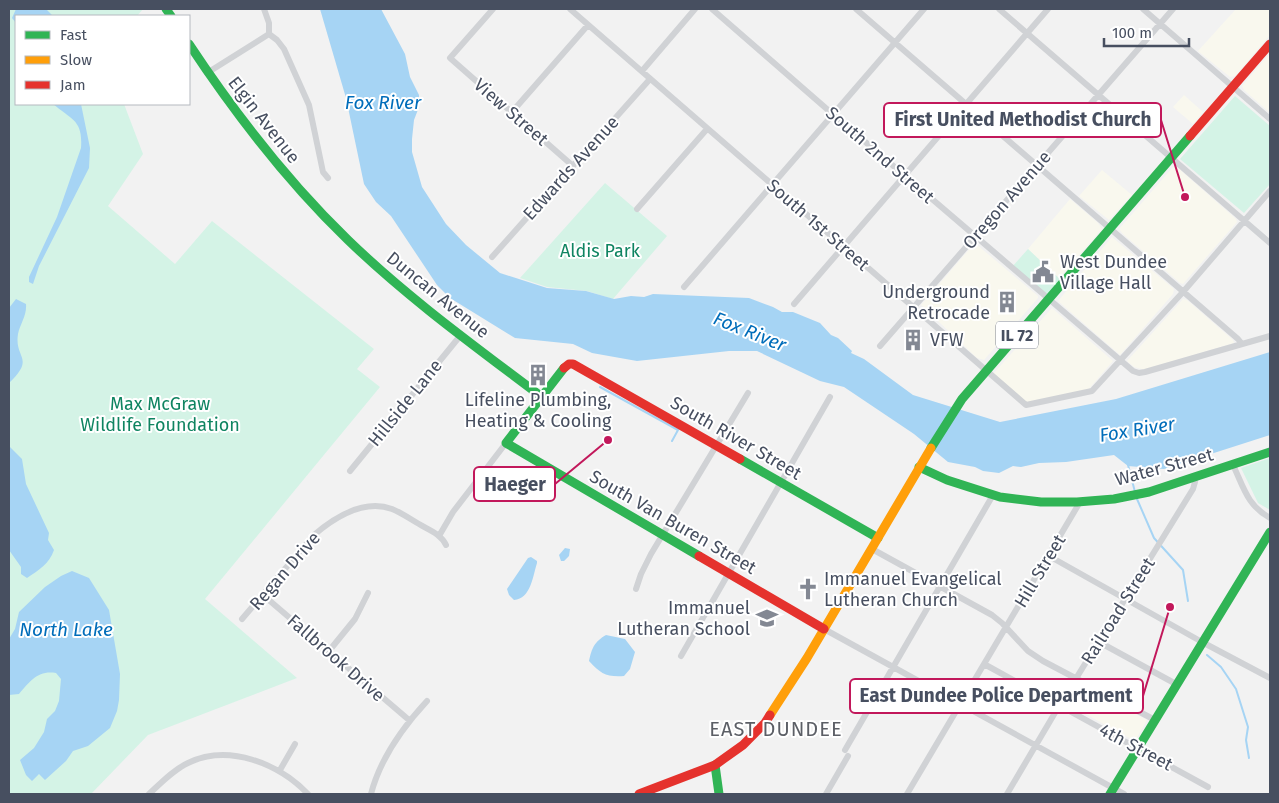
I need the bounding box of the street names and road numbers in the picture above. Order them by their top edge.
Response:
street label: Elgin Avenue [223,72,305,168]
street label: View Street [469,74,553,151]
street label: South 2nd Street [821,102,939,208]
street label: Edwards Avenue [518,111,624,225]
street label: Oregon Avenue [958,146,1056,254]
street label: South 1st Street [762,174,874,276]
street label: Duncan Avenue [382,247,494,343]
road number: IL 72 [996,322,1038,348]
street label: Hillside Lane [363,355,447,451]
street label: South River Street [667,392,806,485]
street label: Water Street [1113,443,1216,491]
street label: South Van Buren Street [586,465,761,579]
street label: Regan Drive [245,527,325,615]
street label: Hill Street [1010,530,1071,612]
street label: Railroad Street [1076,553,1160,668]
street label: Fallbrook Drive [283,610,389,706]
street label: 4th Street [1095,718,1177,776]

